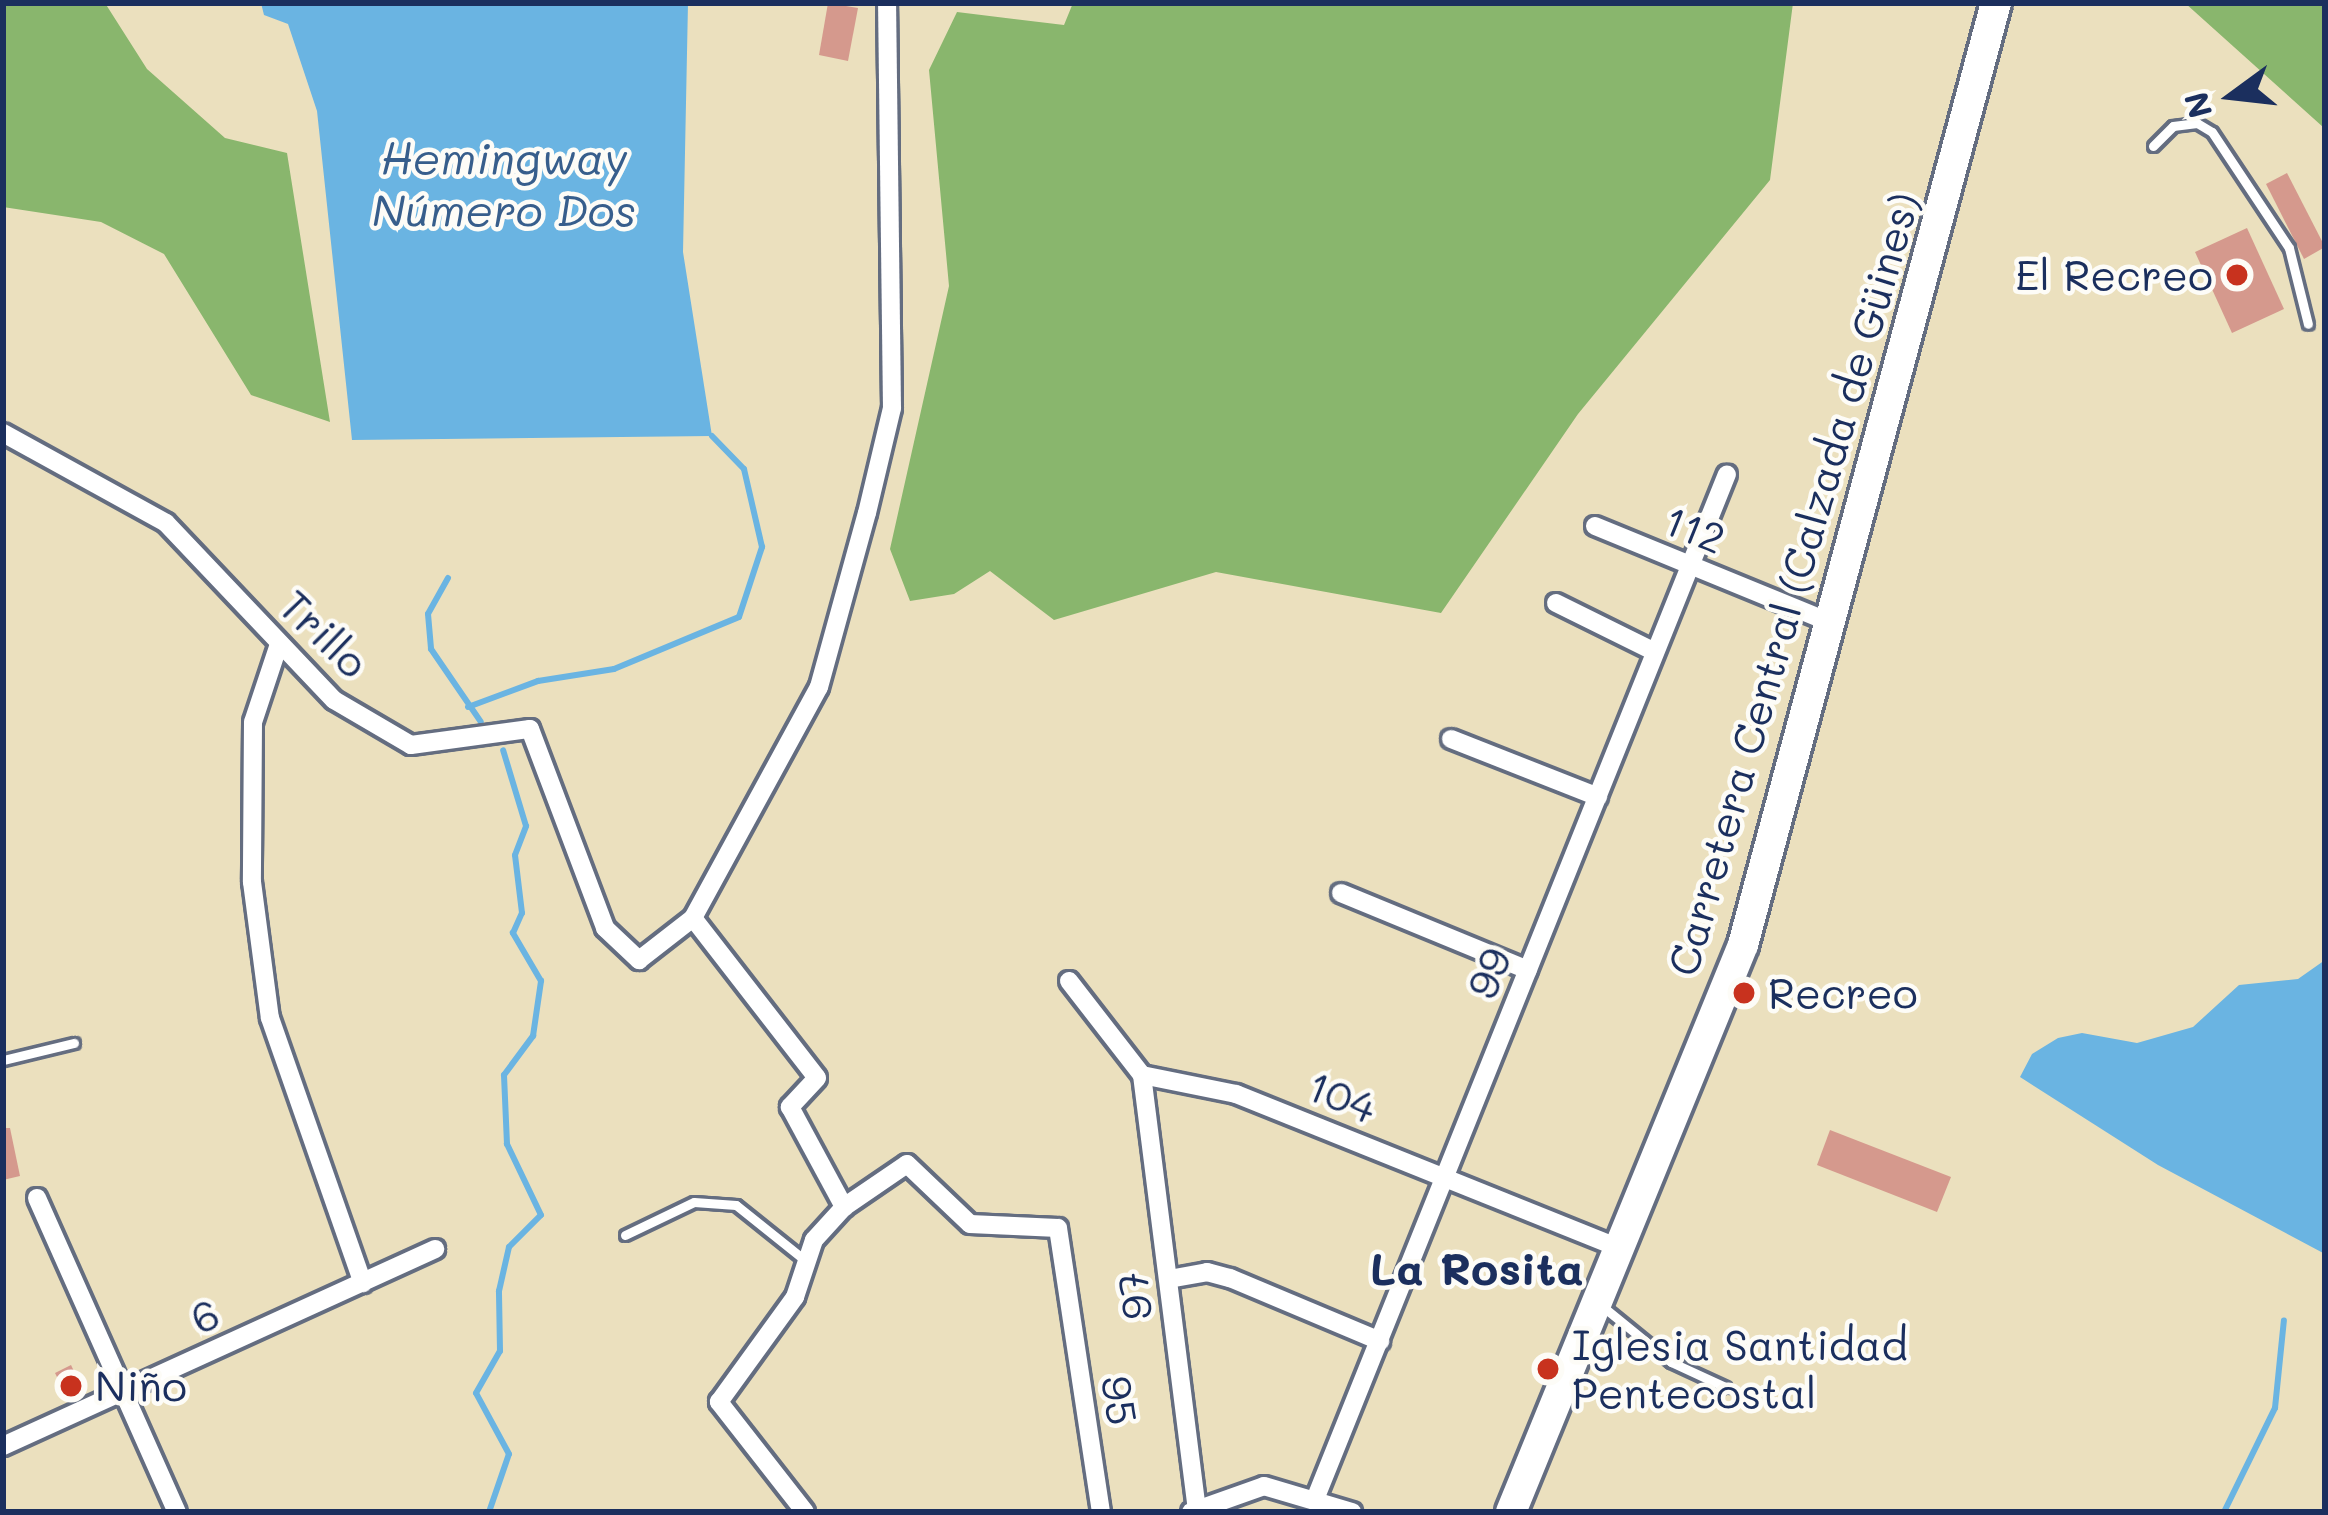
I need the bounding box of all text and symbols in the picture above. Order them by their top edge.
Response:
north arrow [2172,36,2292,156]
text: N [2173,88,2221,123]
water label: Hemingway Número Dos [372,131,636,237]
street label: Carretera Central (Calzada de Güines) [1657,187,1929,981]
place label: El Recreo [2015,250,2213,300]
marker: El Recreo [2224,262,2250,288]
street label: 112 [1657,494,1733,564]
street label: Trillo [269,580,379,688]
street label: 99 [1456,941,1522,1005]
place label: Recreo [1768,968,1918,1018]
marker: Recreo [1731,980,1757,1006]
street label: 104 [1300,1061,1384,1133]
district label: La Rosita [1370,1241,1584,1295]
street label: 97 [1106,1269,1162,1323]
street label: 6 [183,1288,227,1344]
place label: Iglesia Santidad Pentecostal [1572,1320,1908,1418]
marker: Iglesia Santidad Pentecostal [1535,1356,1561,1382]
place label: Niño [95,1361,187,1411]
street label: 95 [1091,1372,1149,1428]
marker: Niño [58,1373,84,1399]

